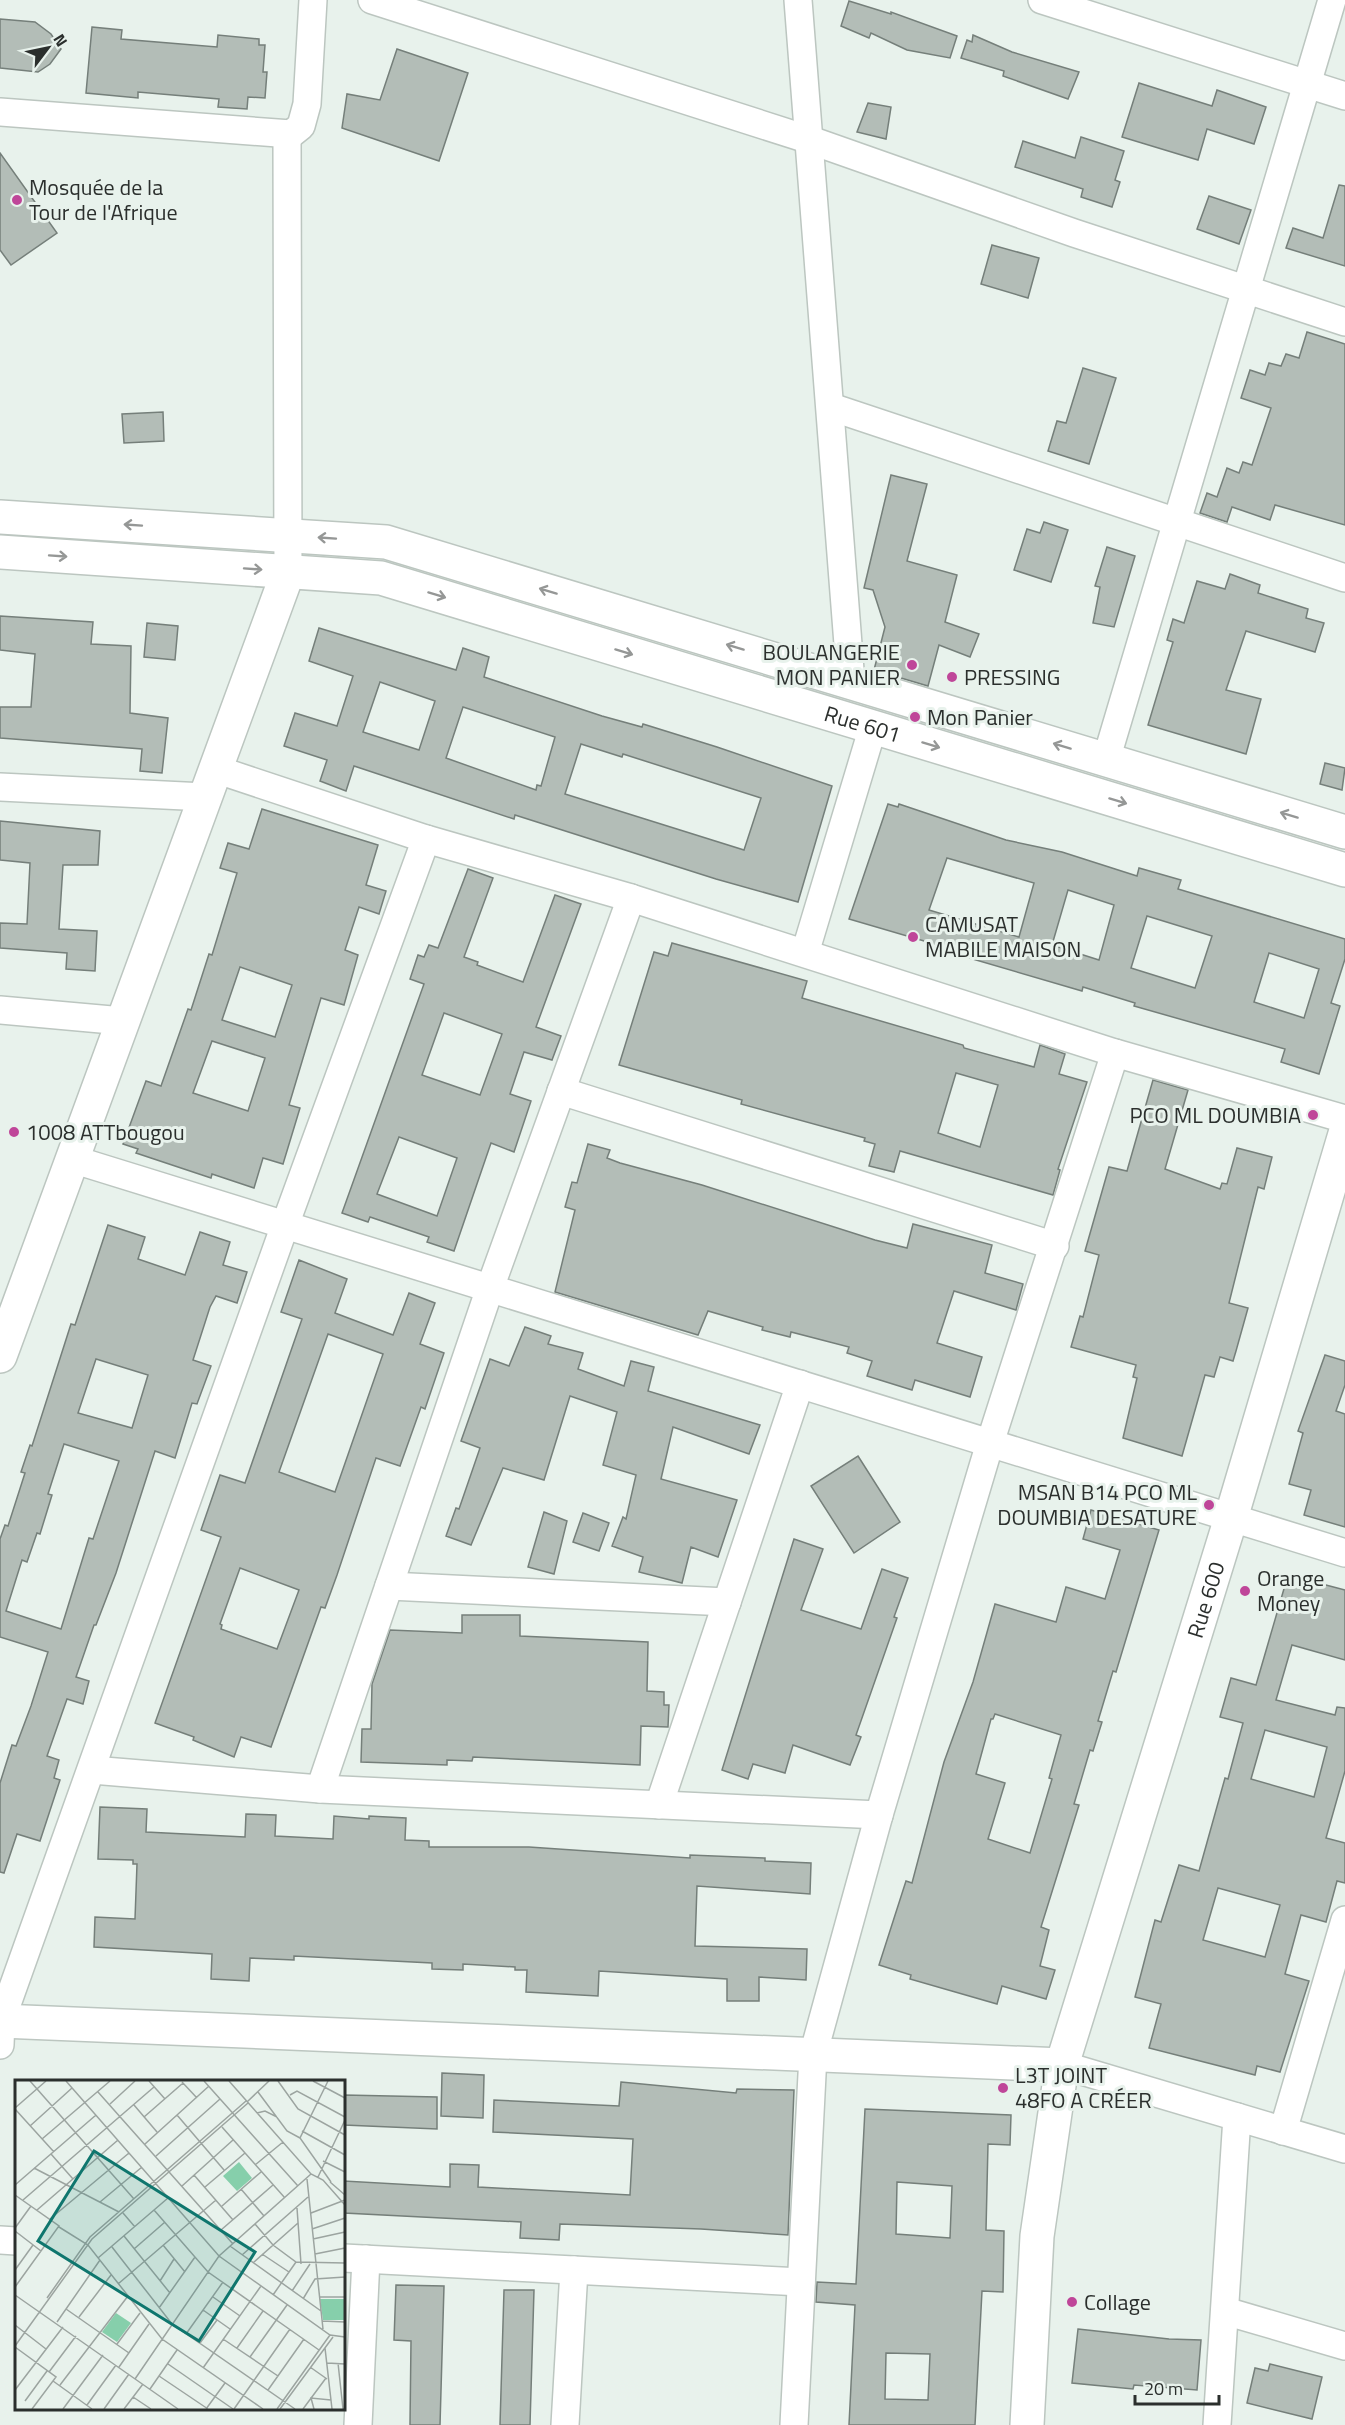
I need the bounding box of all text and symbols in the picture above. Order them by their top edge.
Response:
north arrow [18,18,78,78]
text: N [48,29,74,51]
place label: Mosquée de la Tour de l'Afrique [29,170,178,229]
marker: Mosquée de la Tour de l'Afrique [10,193,24,207]
one-way arrow [123,520,143,531]
one-way arrow [318,532,338,543]
one-way arrow [48,551,68,562]
one-way arrow [242,564,262,575]
one-way arrow [539,585,558,596]
one-way arrow [427,590,446,601]
place label: BOULANGERIE MON PANIER [762,635,900,694]
one-way arrow [726,641,745,652]
one-way arrow [614,647,633,658]
marker: BOULANGERIE MON PANIER [905,658,919,672]
place label: PRESSING [964,660,1060,694]
marker: PRESSING [945,670,959,684]
street label: Rue 601 [820,696,905,751]
place label: Mon Panier [927,700,1033,734]
marker: Mon Panier [908,710,922,724]
one-way arrow [921,740,940,751]
one-way arrow [1053,740,1072,751]
one-way arrow [1108,796,1127,807]
one-way arrow [1280,809,1299,820]
place label: CAMUSAT MABILE MAISON [925,907,1081,966]
marker: CAMUSAT MABILE MAISON [906,930,920,944]
place label: PCO ML DOUMBIA [1130,1098,1301,1132]
marker: PCO ML DOUMBIA [1306,1108,1320,1122]
place label: 1008 ATTbougou [26,1115,185,1149]
marker: 1008 ATTbougou [7,1125,21,1139]
place label: MSAN B14 PCO ML DOUMBIA DESATURE [997,1475,1197,1534]
marker: MSAN B14 PCO ML DOUMBIA DESATURE [1202,1498,1216,1512]
street label: Rue 600 [1178,1557,1234,1642]
place label: Orange Money [1257,1561,1324,1620]
marker: Orange Money [1238,1584,1252,1598]
place label: L3T JOINT 48FO A CRÉER [1015,2058,1152,2117]
inset map [15,2080,345,2410]
marker: L3T JOINT 48FO A CRÉER [996,2081,1010,2095]
place label: Collage [1084,2285,1151,2319]
marker: Collage [1065,2295,1079,2309]
scale bar [1135,2368,1219,2406]
text: 20 m [1144,2375,1183,2402]

